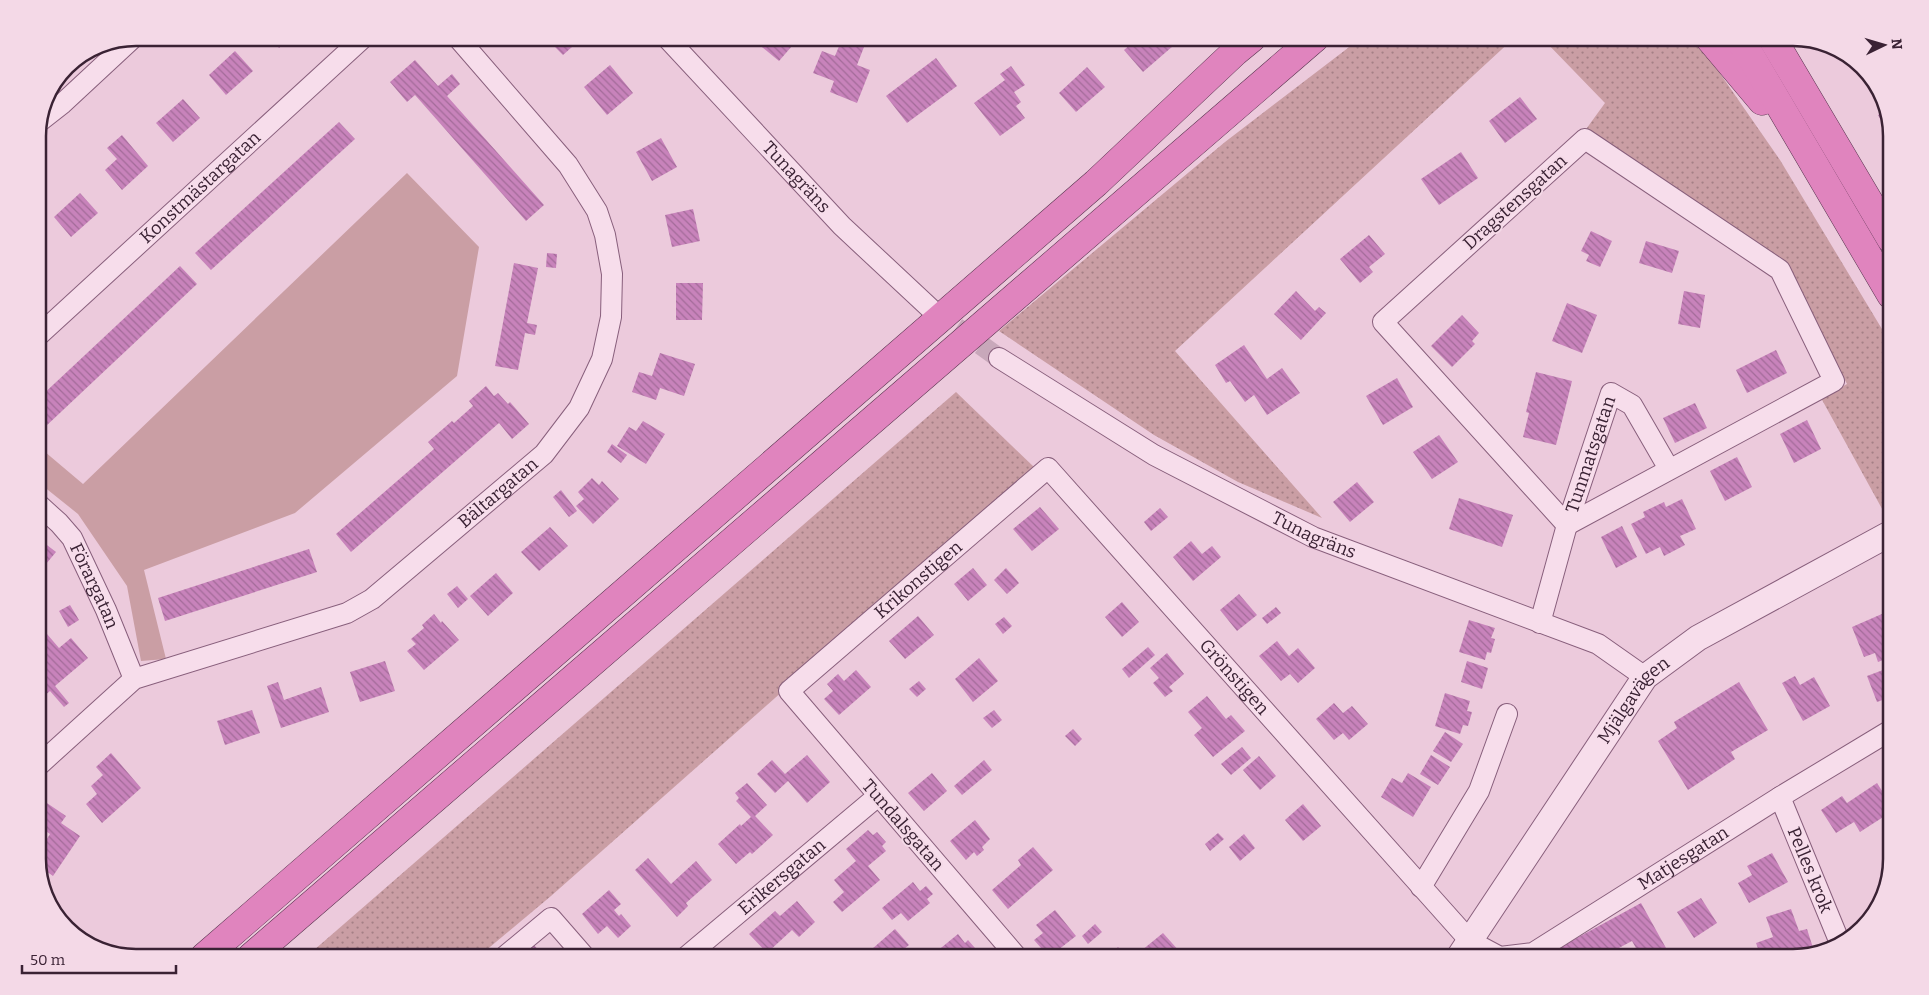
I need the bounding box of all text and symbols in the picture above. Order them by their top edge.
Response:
north arrow [1859,20,1909,70]
text: N [1888,38,1905,50]
street label: Konstmästargatan [135,126,265,248]
street label: Tunagräns [758,137,835,217]
street label: Dragstensgatan [1459,149,1572,254]
street label: Tunmatsgatan [1561,393,1620,516]
street label: Bältargatan [454,453,543,533]
street label: Tunagräns [1268,507,1359,563]
street label: Krikonstigen [870,536,967,623]
street label: Förargatan [65,540,124,632]
street label: Grönstigen [1195,634,1274,720]
street label: Mjälgavägen [1593,652,1674,748]
street label: Tundalsgatan [857,775,949,876]
street label: Matjesgatan [1634,821,1733,895]
street label: Pelles krok [1783,824,1838,917]
street label: Erikersgatan [734,833,830,920]
scale bar [22,942,176,974]
text: 50 m [30,951,66,969]

